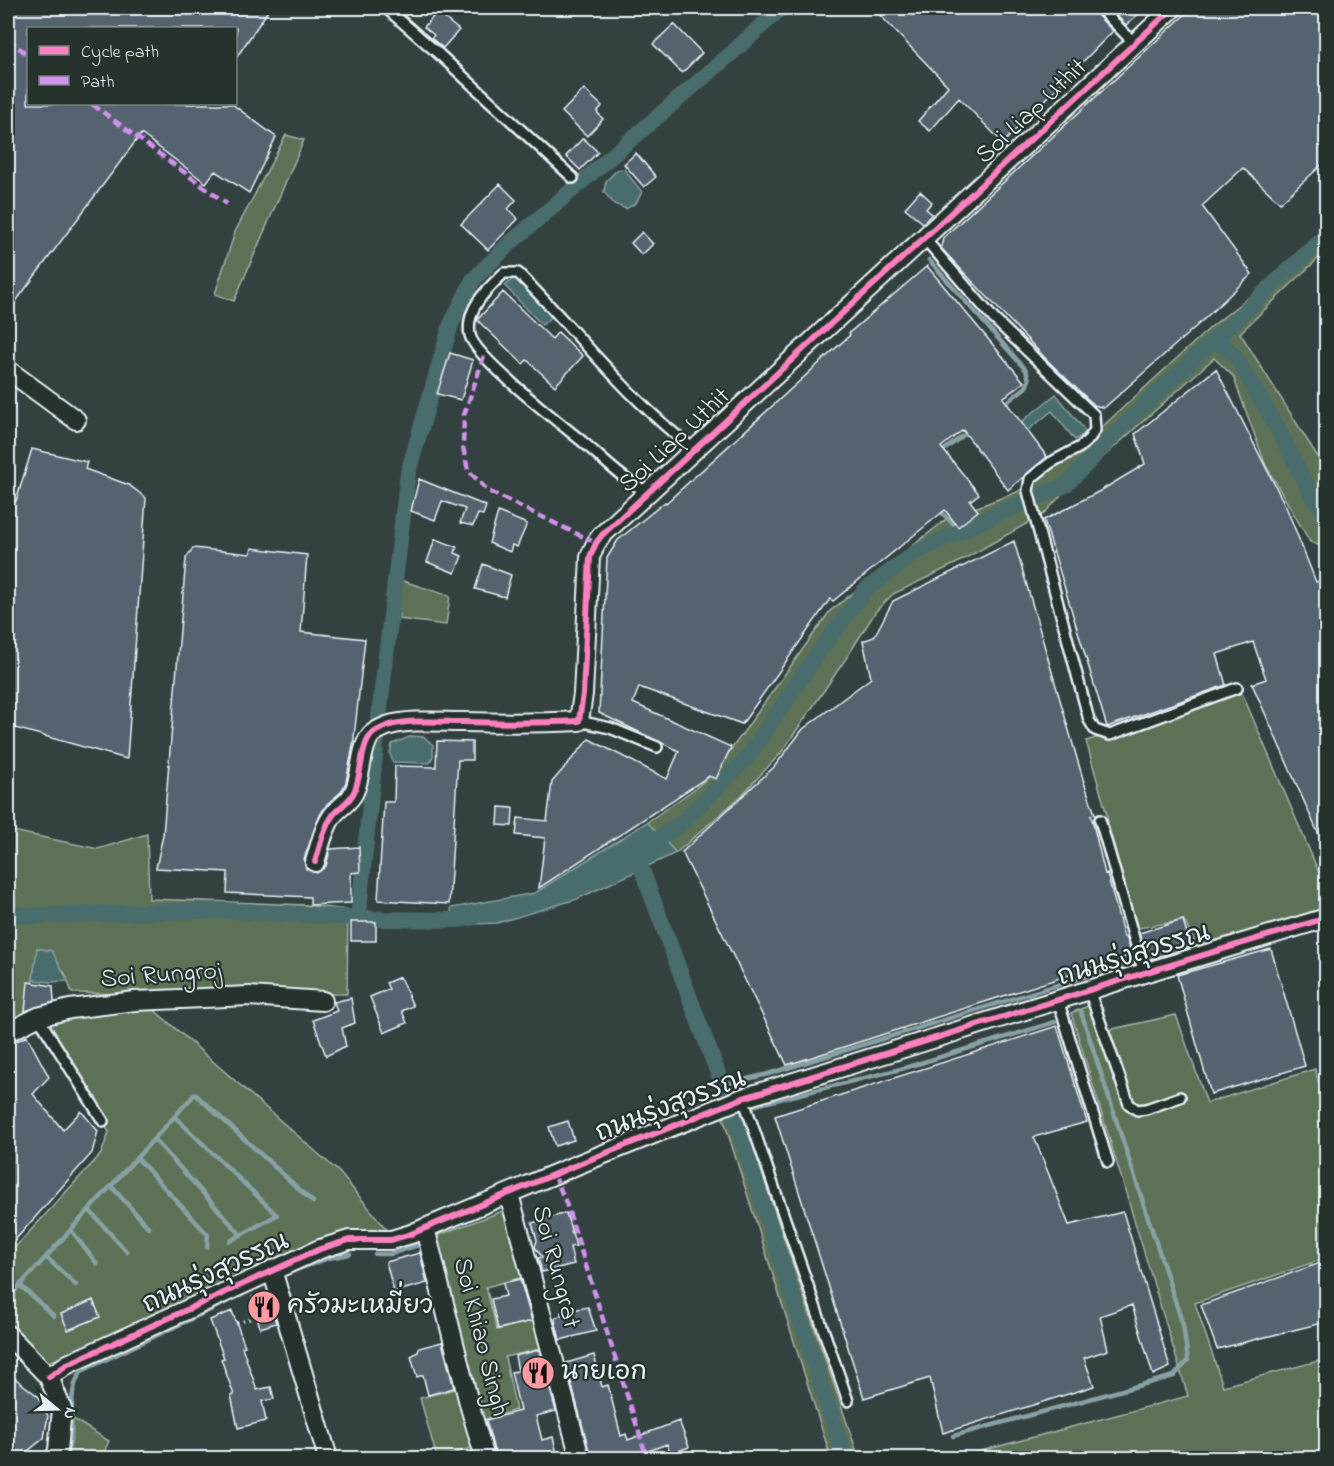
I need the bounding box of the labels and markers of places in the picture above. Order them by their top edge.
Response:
place label: ครัวมะเหมี่ยว [287,1280,433,1326]
restaurant icon: ครัวมะเหมี่ยว [246,1289,282,1325]
place label: นายเอก [561,1354,647,1392]
restaurant icon: นายเอก [520,1355,556,1391]

